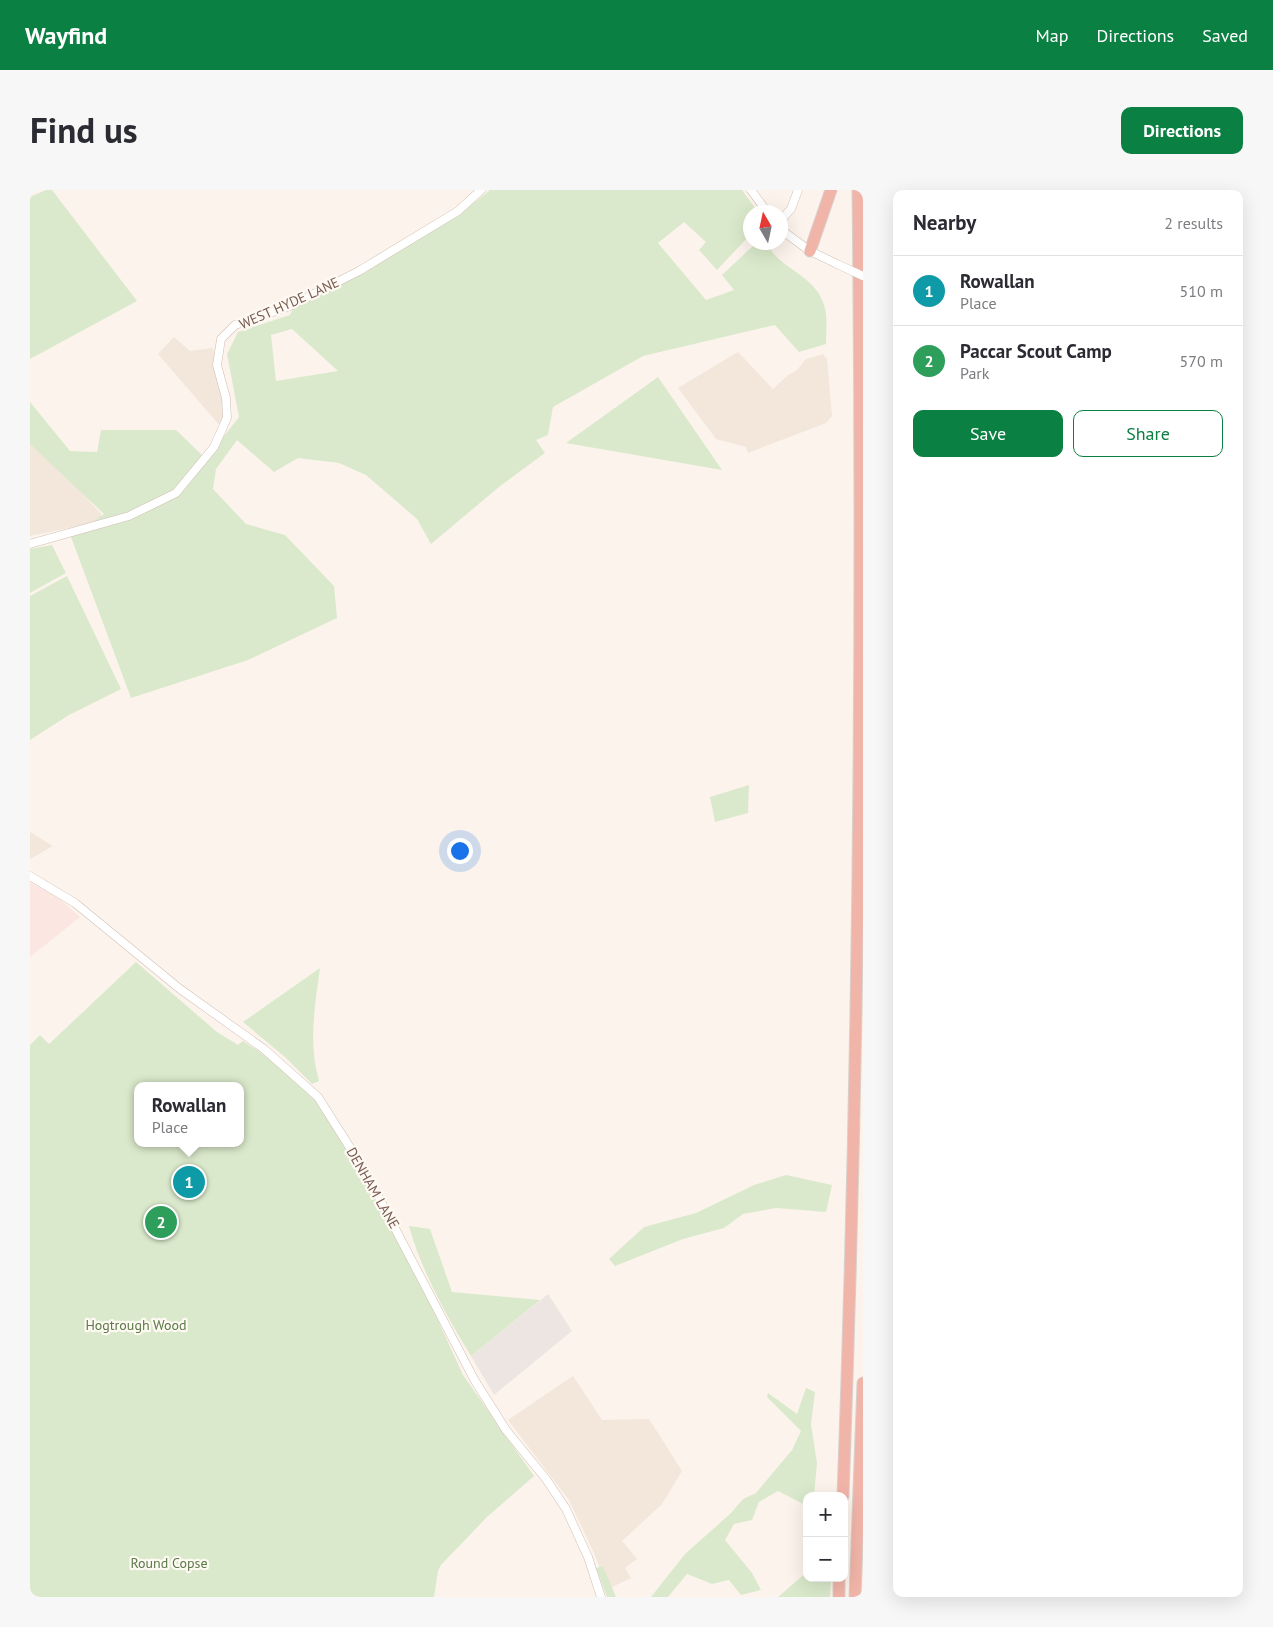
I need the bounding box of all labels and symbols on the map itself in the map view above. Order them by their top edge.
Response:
north arrow [743,205,788,250]
street label: WEST HYDE LANE [236,273,342,333]
your location [447,838,473,864]
street label: DENHAM LANE [342,1144,404,1232]
pin: 1 [173,1163,205,1201]
pin: 2 [145,1203,177,1241]
park label: Hogtrough Wood [85,1316,187,1334]
park label: Round Copse [130,1554,208,1572]

